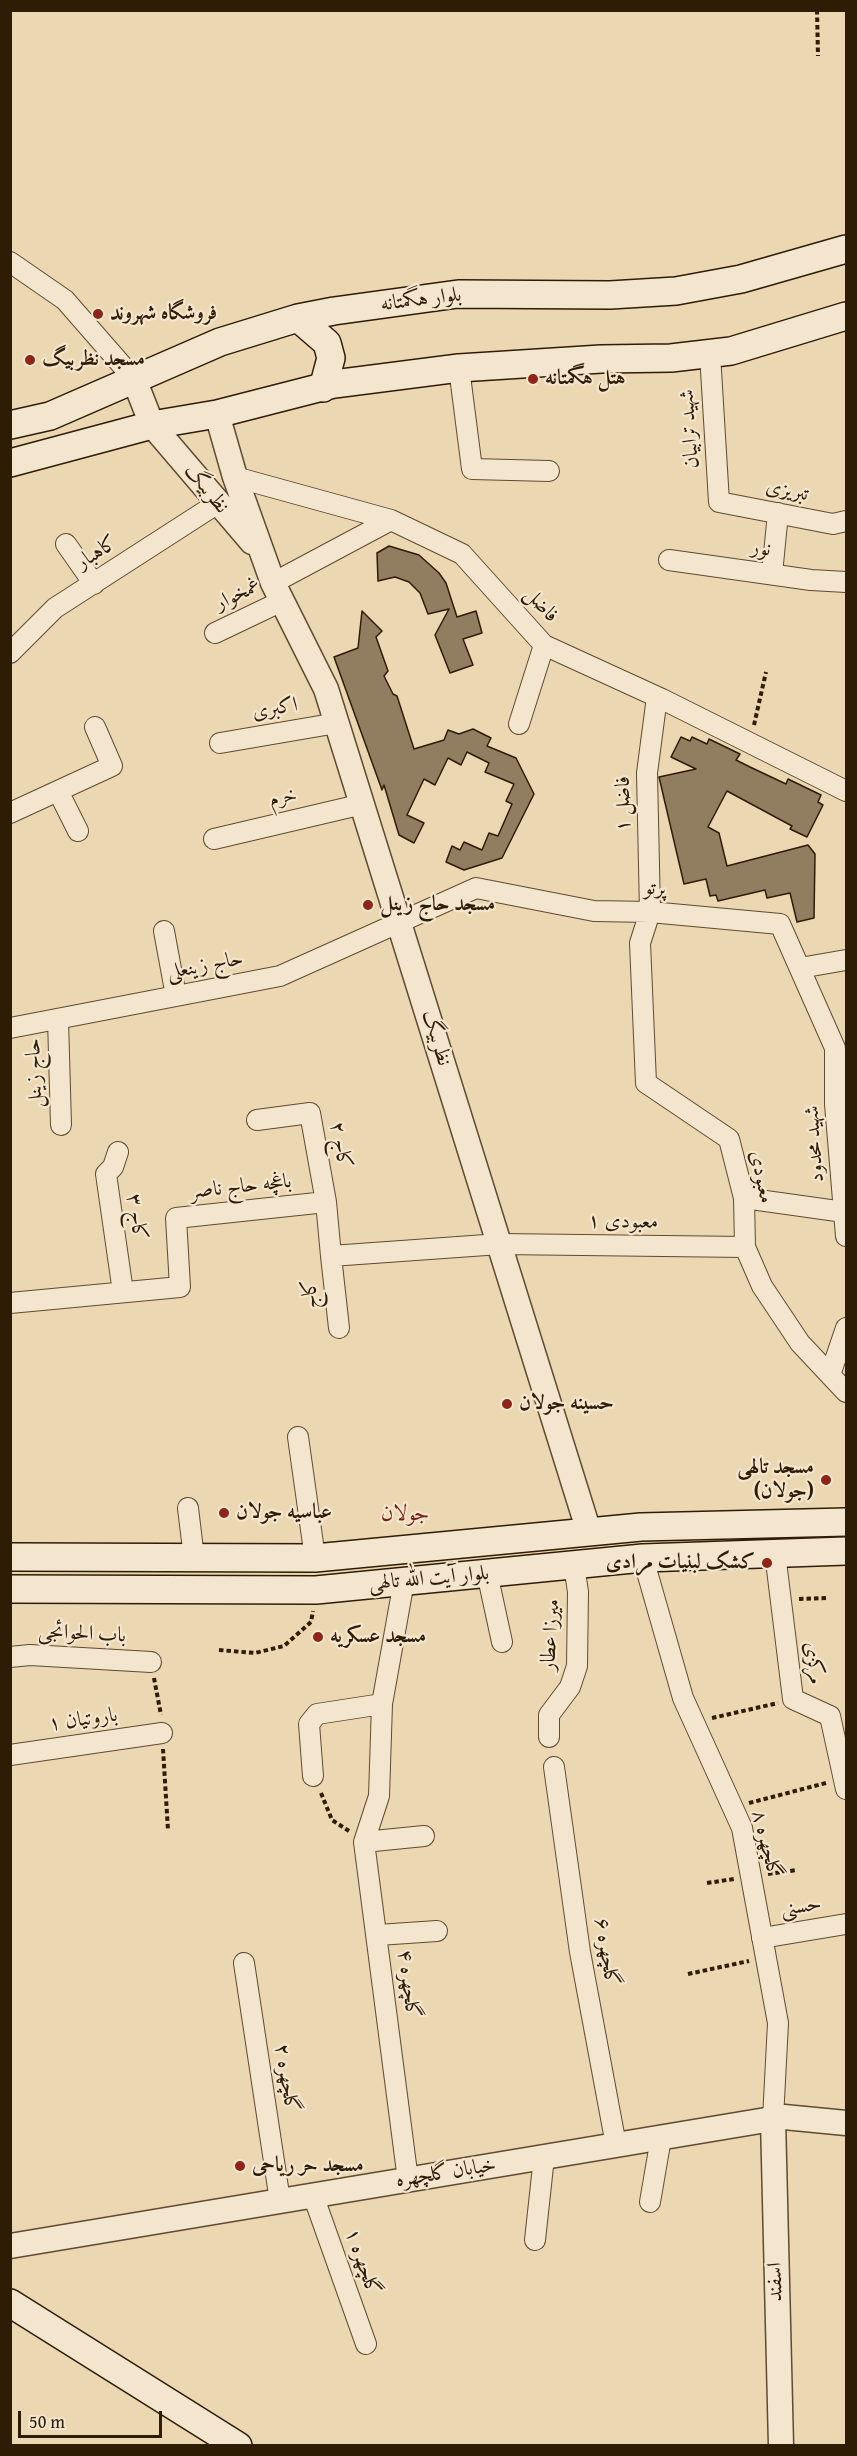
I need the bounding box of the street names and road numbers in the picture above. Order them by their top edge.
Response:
street label: بلوار هگمتانه [379,283,463,317]
street label: شهید ترابیان [675,389,705,469]
street label: نظربیگ [178,459,234,519]
street label: تبریزی [763,475,811,507]
street label: کاهبار [72,531,122,575]
street label: نور [750,535,772,563]
street label: غمخوار [211,573,265,617]
street label: فاضل [519,582,563,628]
street label: اکبری [250,693,300,725]
street label: فاضل ۱ [611,776,637,832]
street label: خرم [267,783,299,813]
street label: پرتو [644,876,666,902]
street label: حاج زینعلی [165,946,245,986]
street label: نظربیگ [416,1007,456,1069]
street label: حاج زینل [21,1038,49,1108]
street label: شهید محدود [800,1105,830,1183]
street label: کاج ۲ [324,1120,356,1170]
street label: معبودی [744,1148,778,1206]
street label: باغچه حاج ناصر [189,1169,293,1205]
street label: کاج ۳ [120,1192,152,1242]
street label: معبودی ۱ [587,1209,659,1235]
street label: کاج [297,1278,325,1310]
street label: بلوار آیت الله تالهی [368,1561,490,1597]
street label: میرزا عطار [536,1598,566,1672]
street label: باب الحوائجی [37,1619,127,1649]
street label: مرکزی [798,1640,828,1686]
street label: ۱ باروتیان [47,1703,119,1737]
street label: گلچهره ۸ [745,1807,787,1881]
street label: حسنی [779,1891,823,1923]
street label: گلچهره ۶ [588,1916,624,1988]
street label: گلچهره ۴ [391,1948,425,2020]
street label: گلچهره ۲ [268,2042,304,2114]
street label: خیابان گلچهره [394,2153,498,2193]
street label: گلچهره ۱ [339,2225,385,2299]
street label: اسفند [763,2262,789,2302]

